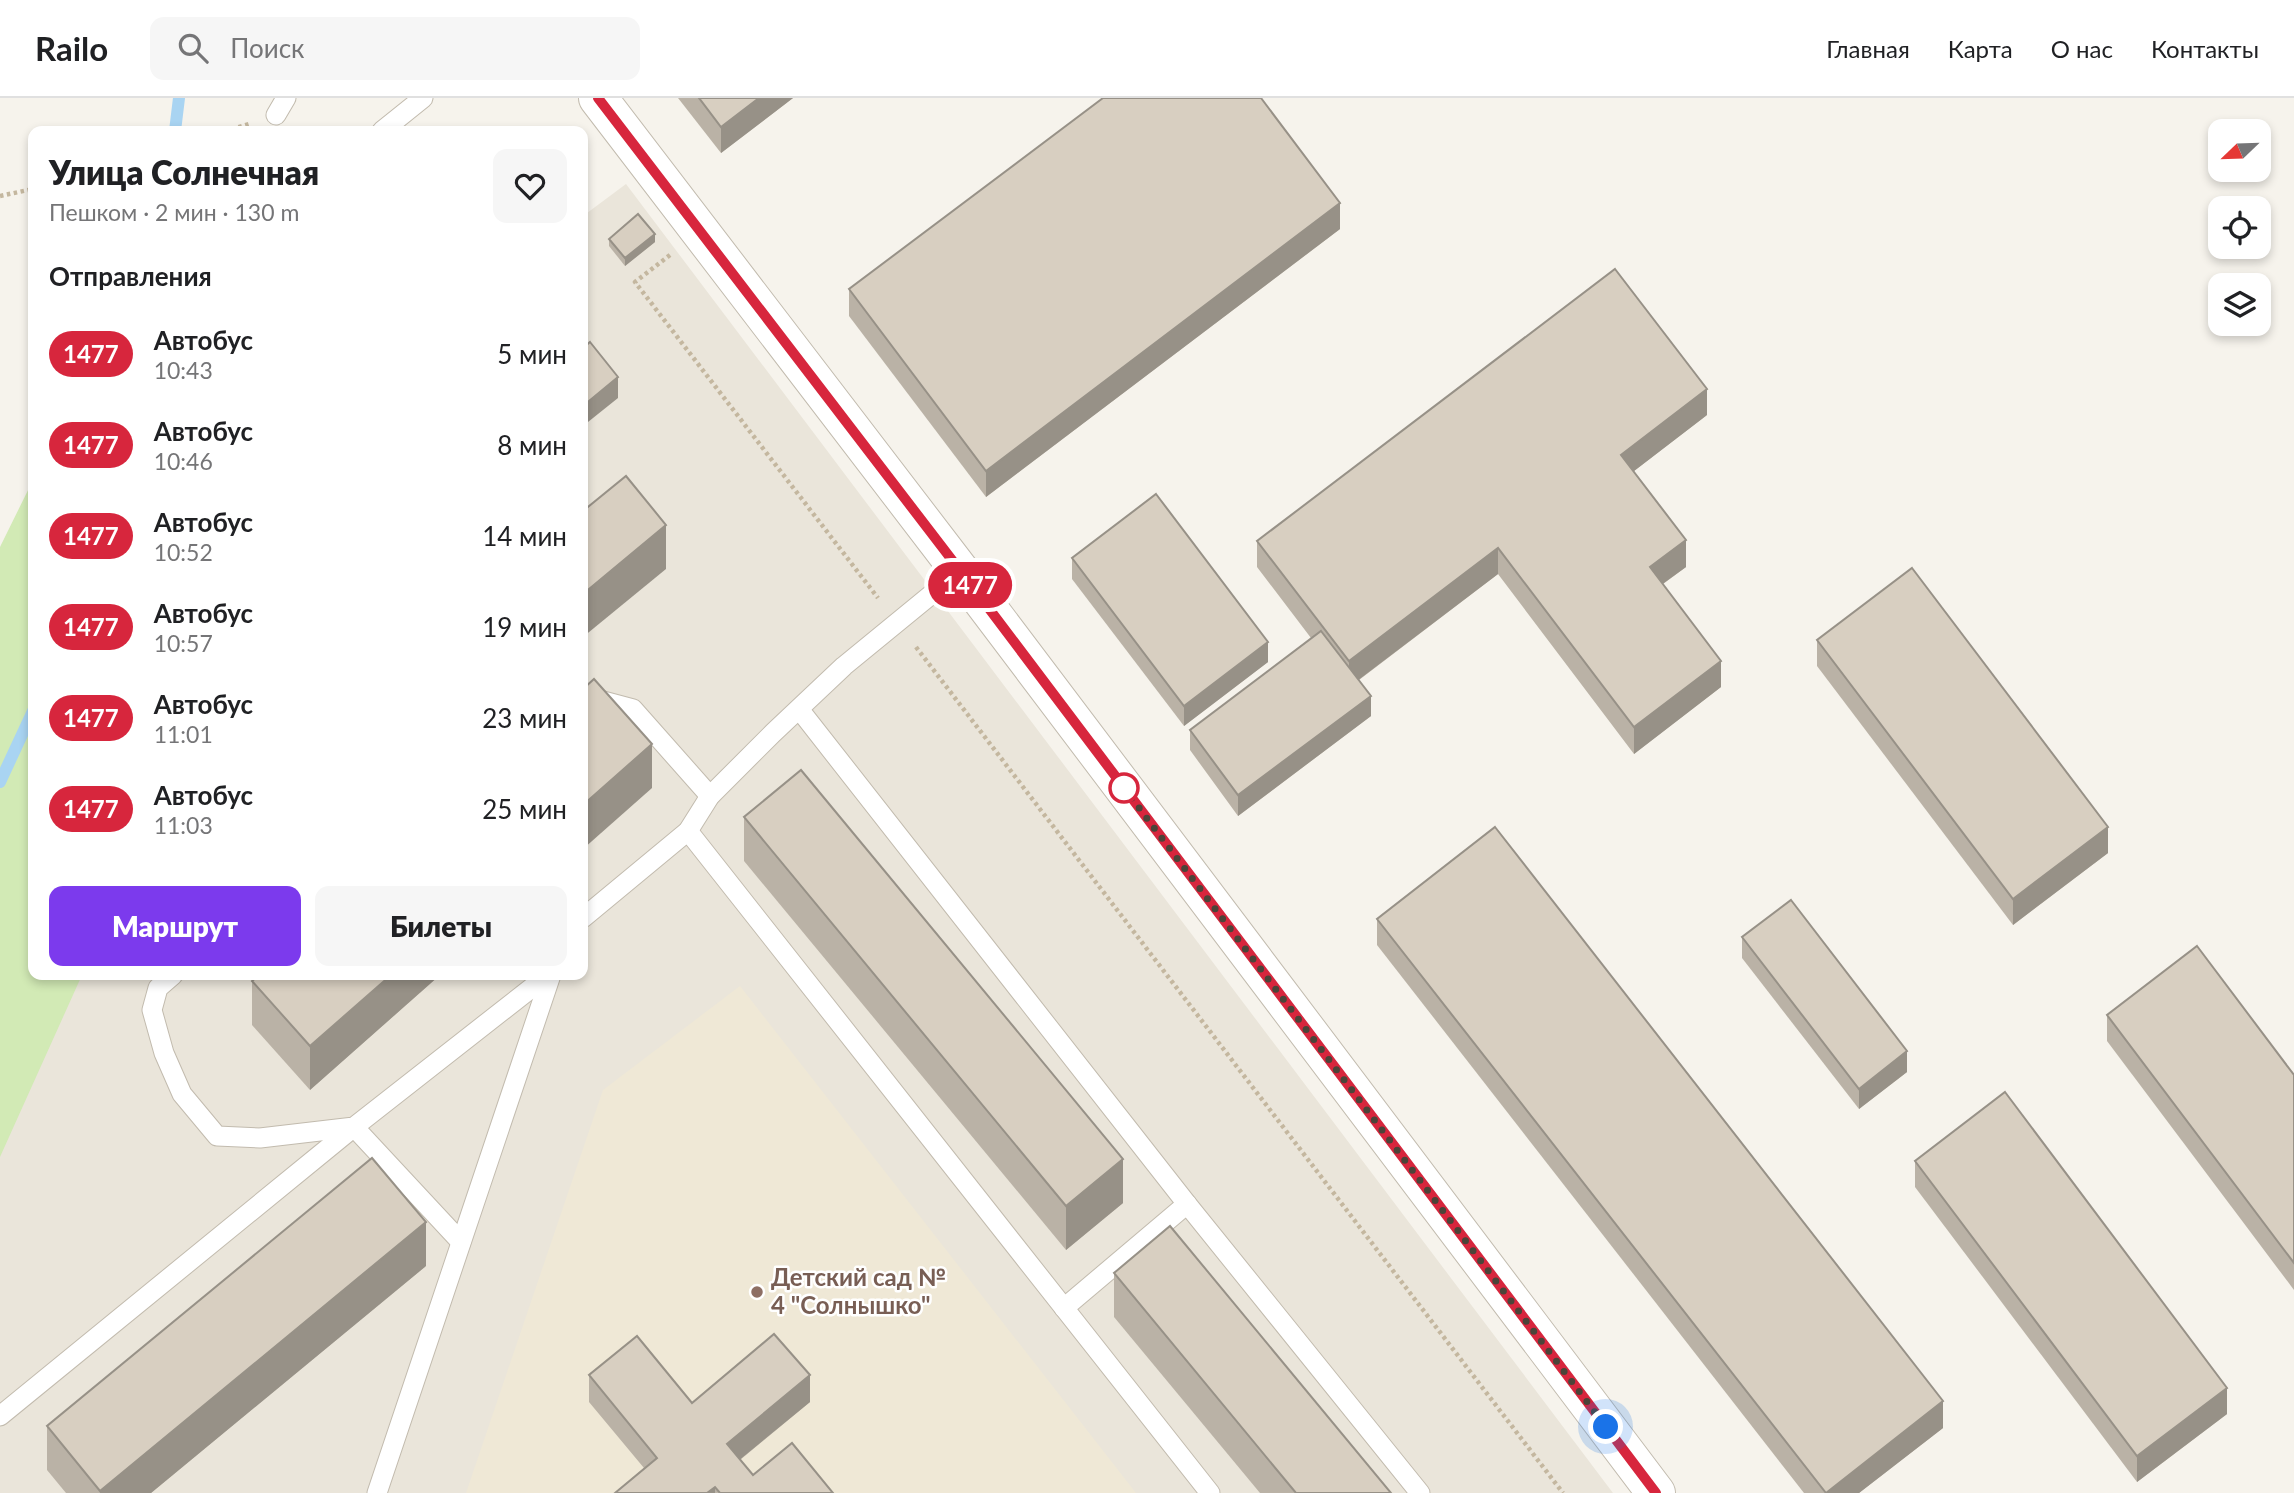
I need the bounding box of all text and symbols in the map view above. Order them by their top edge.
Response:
search box [150,17,640,80]
text: Railo [35,28,108,68]
icon: search [174,29,212,67]
text: Поиск [230,32,305,64]
text: Главная [1826,34,1910,63]
text: Карта [1948,34,2013,63]
text: О нас [2051,34,2113,63]
text: Контакты [2151,34,2259,63]
north arrow [2208,119,2272,182]
map controls [2208,119,2271,336]
button: heart [493,149,567,223]
text: Улица Солнечная [49,152,319,192]
button: locate [2208,196,2271,259]
text: Пешком · 2 мин · 130 m [49,198,299,226]
text: Отправления [49,260,212,292]
button: layers [2208,273,2271,336]
text: Автобус [154,324,253,356]
text: 5 мин [497,338,567,370]
text: 1477 [63,339,119,368]
text: 10:43 [154,356,213,384]
text: Автобус [154,415,253,447]
text: 8 мин [497,429,567,461]
text: 1477 [63,430,119,459]
text: 10:46 [154,447,213,475]
text: Автобус [154,506,253,538]
text: 14 мин [482,520,567,552]
text: 1477 [63,521,119,550]
text: 10:52 [154,538,213,566]
line badge: 1477 [921,562,1019,608]
text: 1477 [942,570,998,599]
text: Автобус [154,597,253,629]
text: 19 мин [482,611,567,643]
text: 1477 [63,612,119,641]
text: 10:57 [154,629,213,657]
text: Автобус [154,688,253,720]
text: 23 мин [482,702,567,734]
text: 1477 [63,703,119,732]
text: 11:01 [154,720,213,748]
unlabelled marker [1109,773,1139,803]
text: Автобус [154,779,253,811]
text: 25 мин [482,793,567,825]
text: 1477 [63,794,119,823]
text: 11:03 [154,811,213,839]
button: Маршрут [49,886,301,966]
button: Билеты [315,886,567,966]
place label: Детский сад № 4 "Солнышко" [771,1262,946,1319]
marker: Детский сад № 4 "Солнышко" [749,1284,765,1300]
your location [1588,1409,1623,1444]

